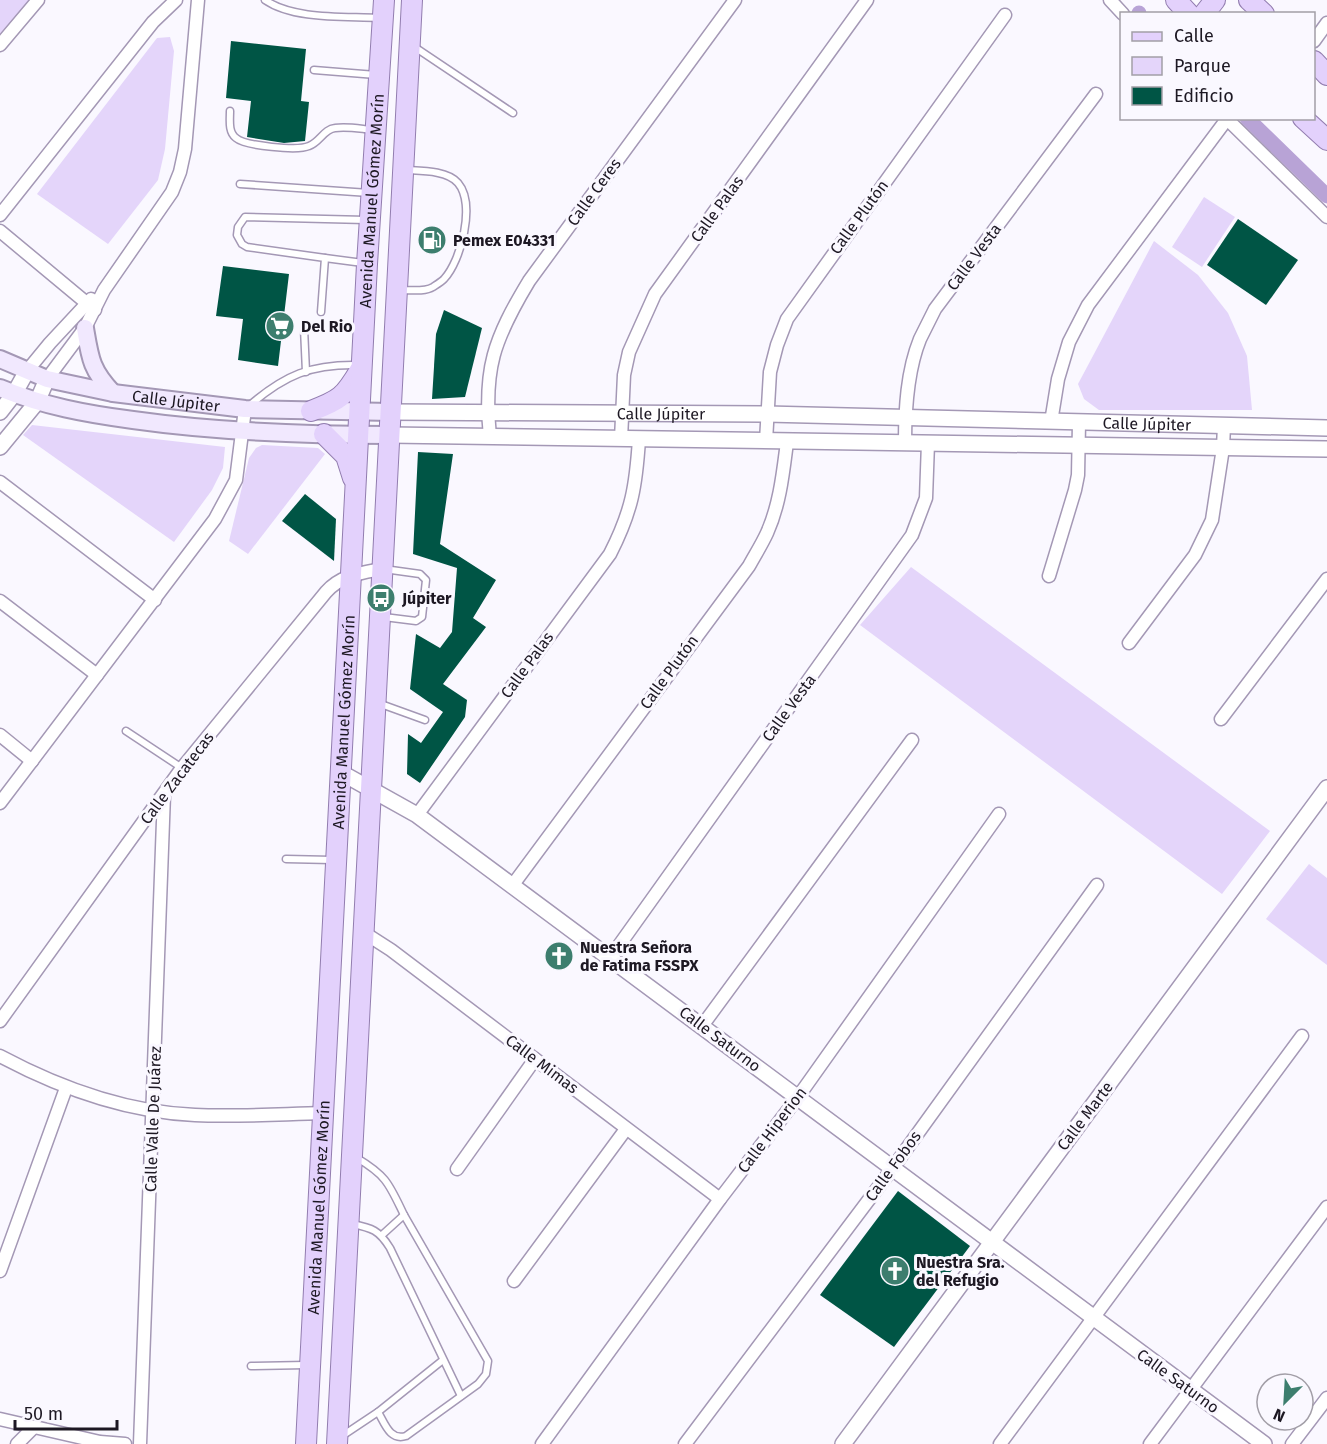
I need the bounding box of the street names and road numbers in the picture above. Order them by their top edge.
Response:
street label: Avenida Manuel Gómez Morín [355,93,387,308]
street label: Calle Ceres [563,155,625,229]
street label: Calle Palas [687,172,747,246]
street label: Calle Plutón [826,176,892,258]
street label: Calle Vesta [943,220,1005,294]
street label: Calle Júpiter [131,386,222,415]
street label: Calle Júpiter [617,404,706,423]
street label: Calle Júpiter [1102,413,1192,434]
street label: Avenida Manuel Gómez Morín [328,614,358,830]
street label: Calle Palas [497,628,557,702]
street label: Calle Plutón [636,631,702,713]
street label: Calle Vesta [758,671,820,745]
street label: Calle Zacatecas [136,728,218,828]
street label: Calle Saturno [676,1002,764,1076]
street label: Calle Mimas [502,1030,582,1098]
street label: Calle Valle De Juárez [141,1046,165,1192]
street label: Calle Marte [1053,1078,1117,1154]
street label: Calle Hiperion [734,1083,810,1177]
street label: Avenida Manuel Gómez Morín [303,1100,333,1315]
street label: Calle Fobos [861,1127,925,1205]
street label: Calle Saturno [1133,1345,1223,1417]

